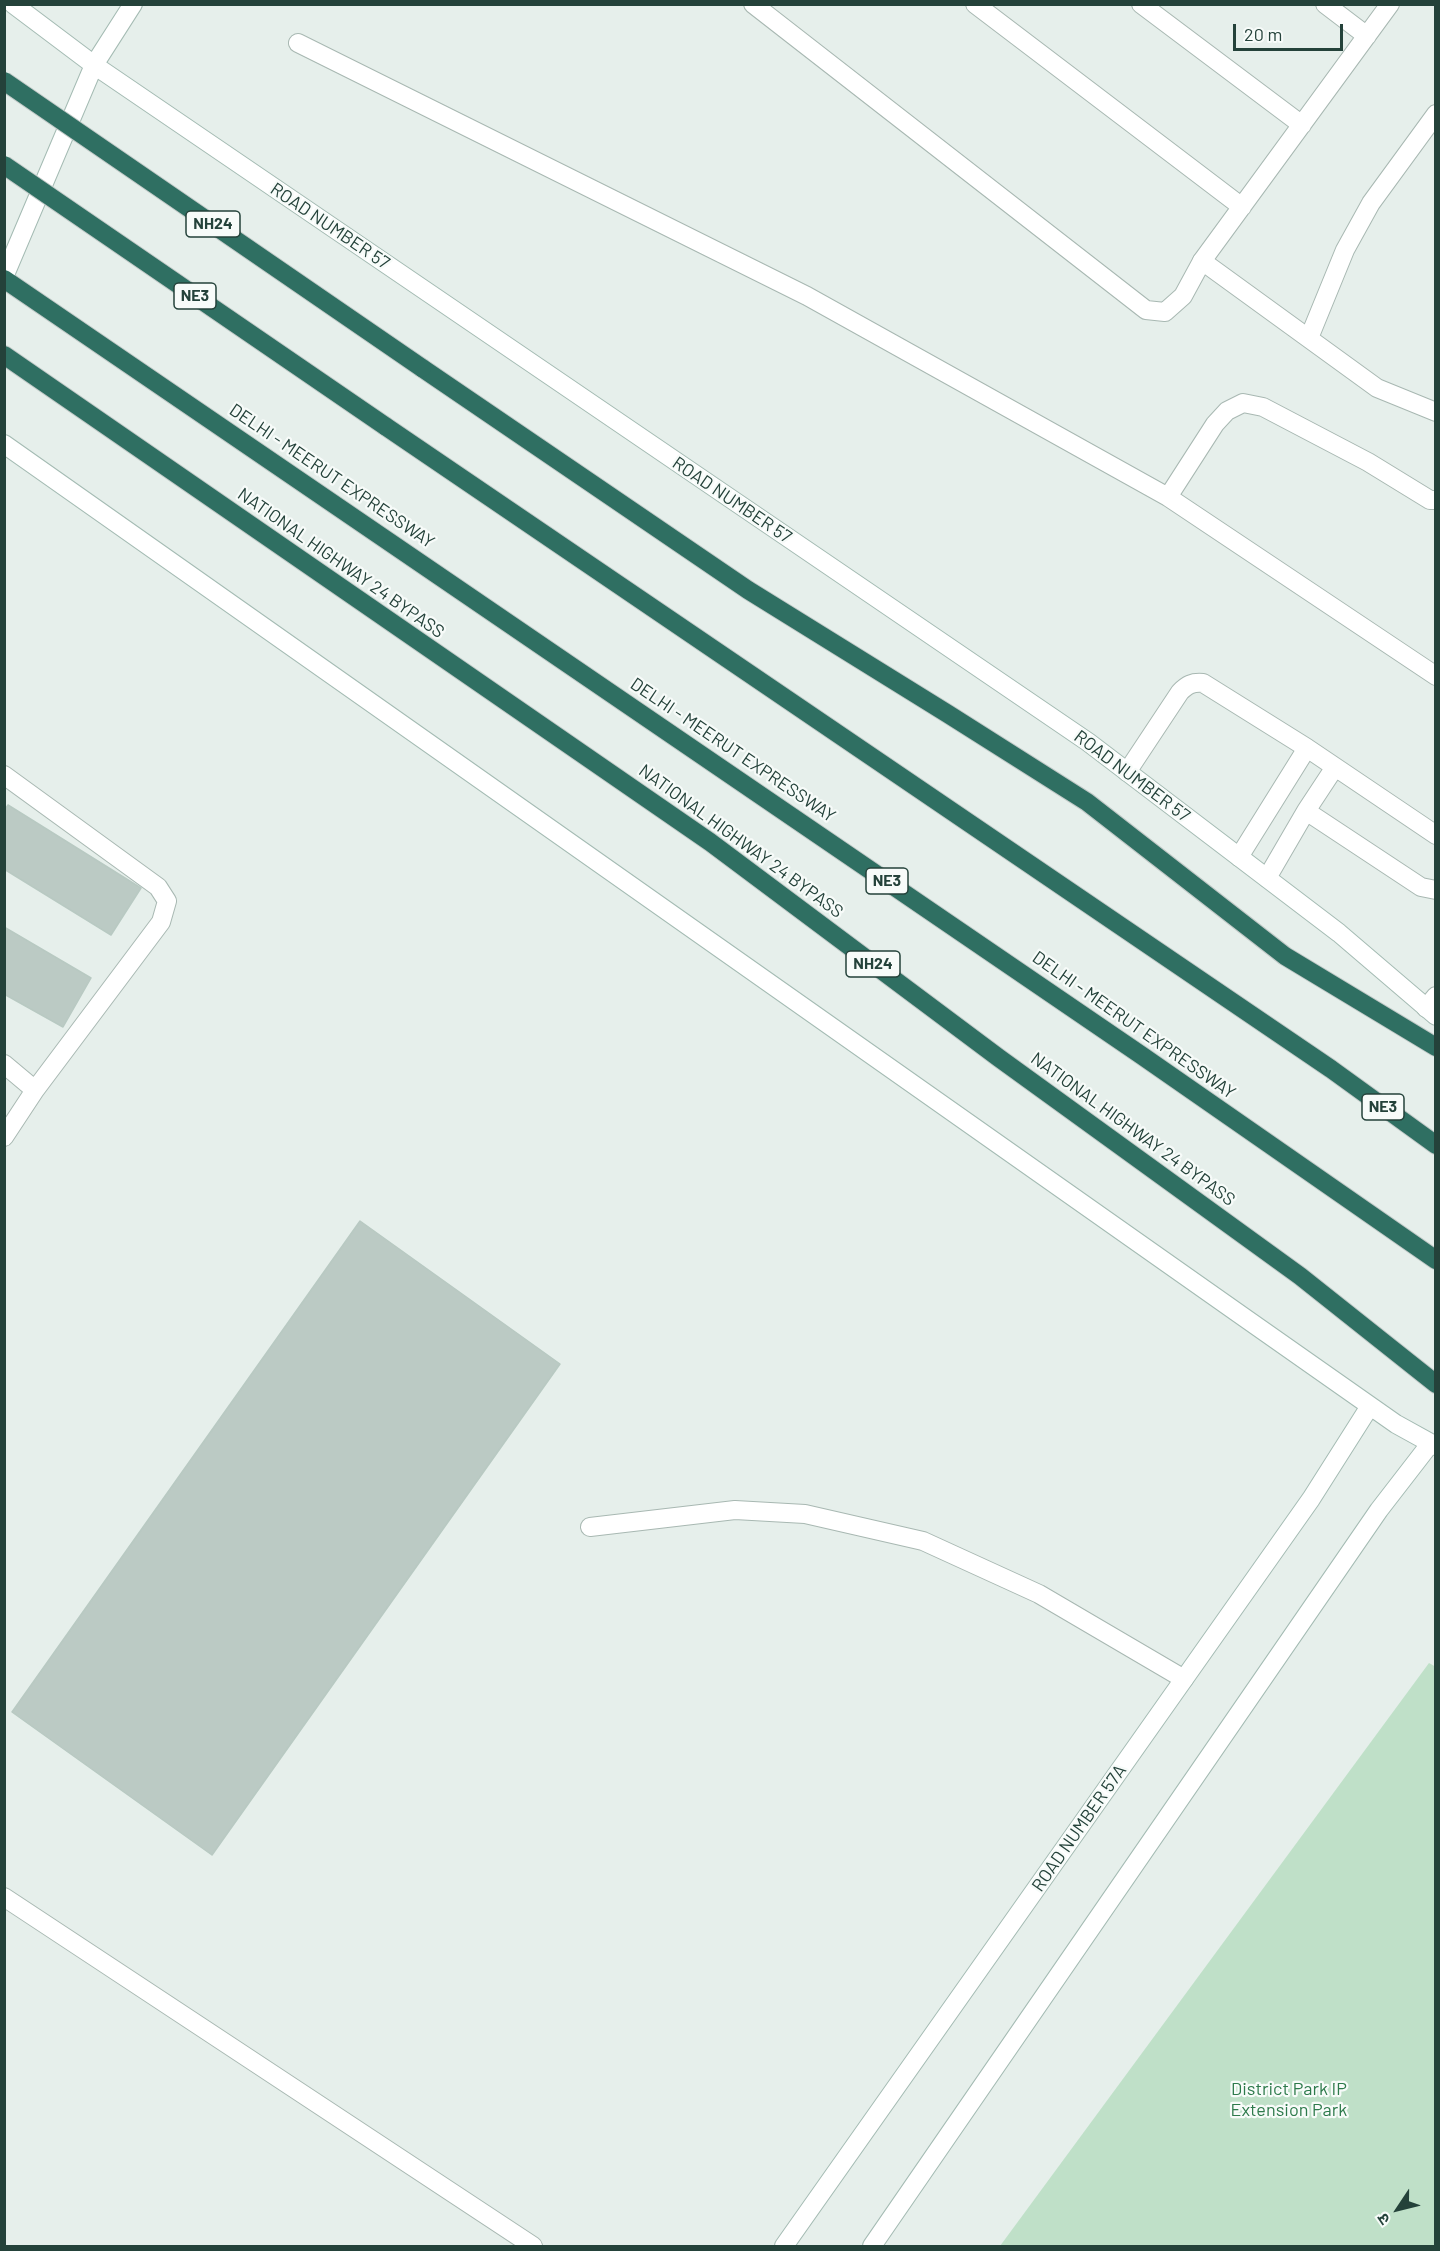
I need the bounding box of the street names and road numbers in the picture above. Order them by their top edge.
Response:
street label: ROAD NUMBER 57 [266,178,394,274]
road number: NH24 [186,211,240,237]
road number: NE3 [174,283,216,309]
street label: DELHI - MEERUT EXPRESSWAY [225,399,439,553]
street label: ROAD NUMBER 57 [668,452,796,548]
street label: NATIONAL HIGHWAY 24 BYPASS [233,483,449,643]
street label: DELHI - MEERUT EXPRESSWAY [626,673,840,827]
street label: ROAD NUMBER 57 [1070,726,1194,826]
street label: NATIONAL HIGHWAY 24 BYPASS [635,760,847,922]
road number: NE3 [866,868,908,894]
street label: DELHI - MEERUT EXPRESSWAY [1028,946,1240,1104]
road number: NH24 [846,951,900,977]
street label: NATIONAL HIGHWAY 24 BYPASS [1027,1048,1239,1210]
road number: NE3 [1362,1094,1404,1120]
street label: ROAD NUMBER 57A [1027,1760,1131,1896]

